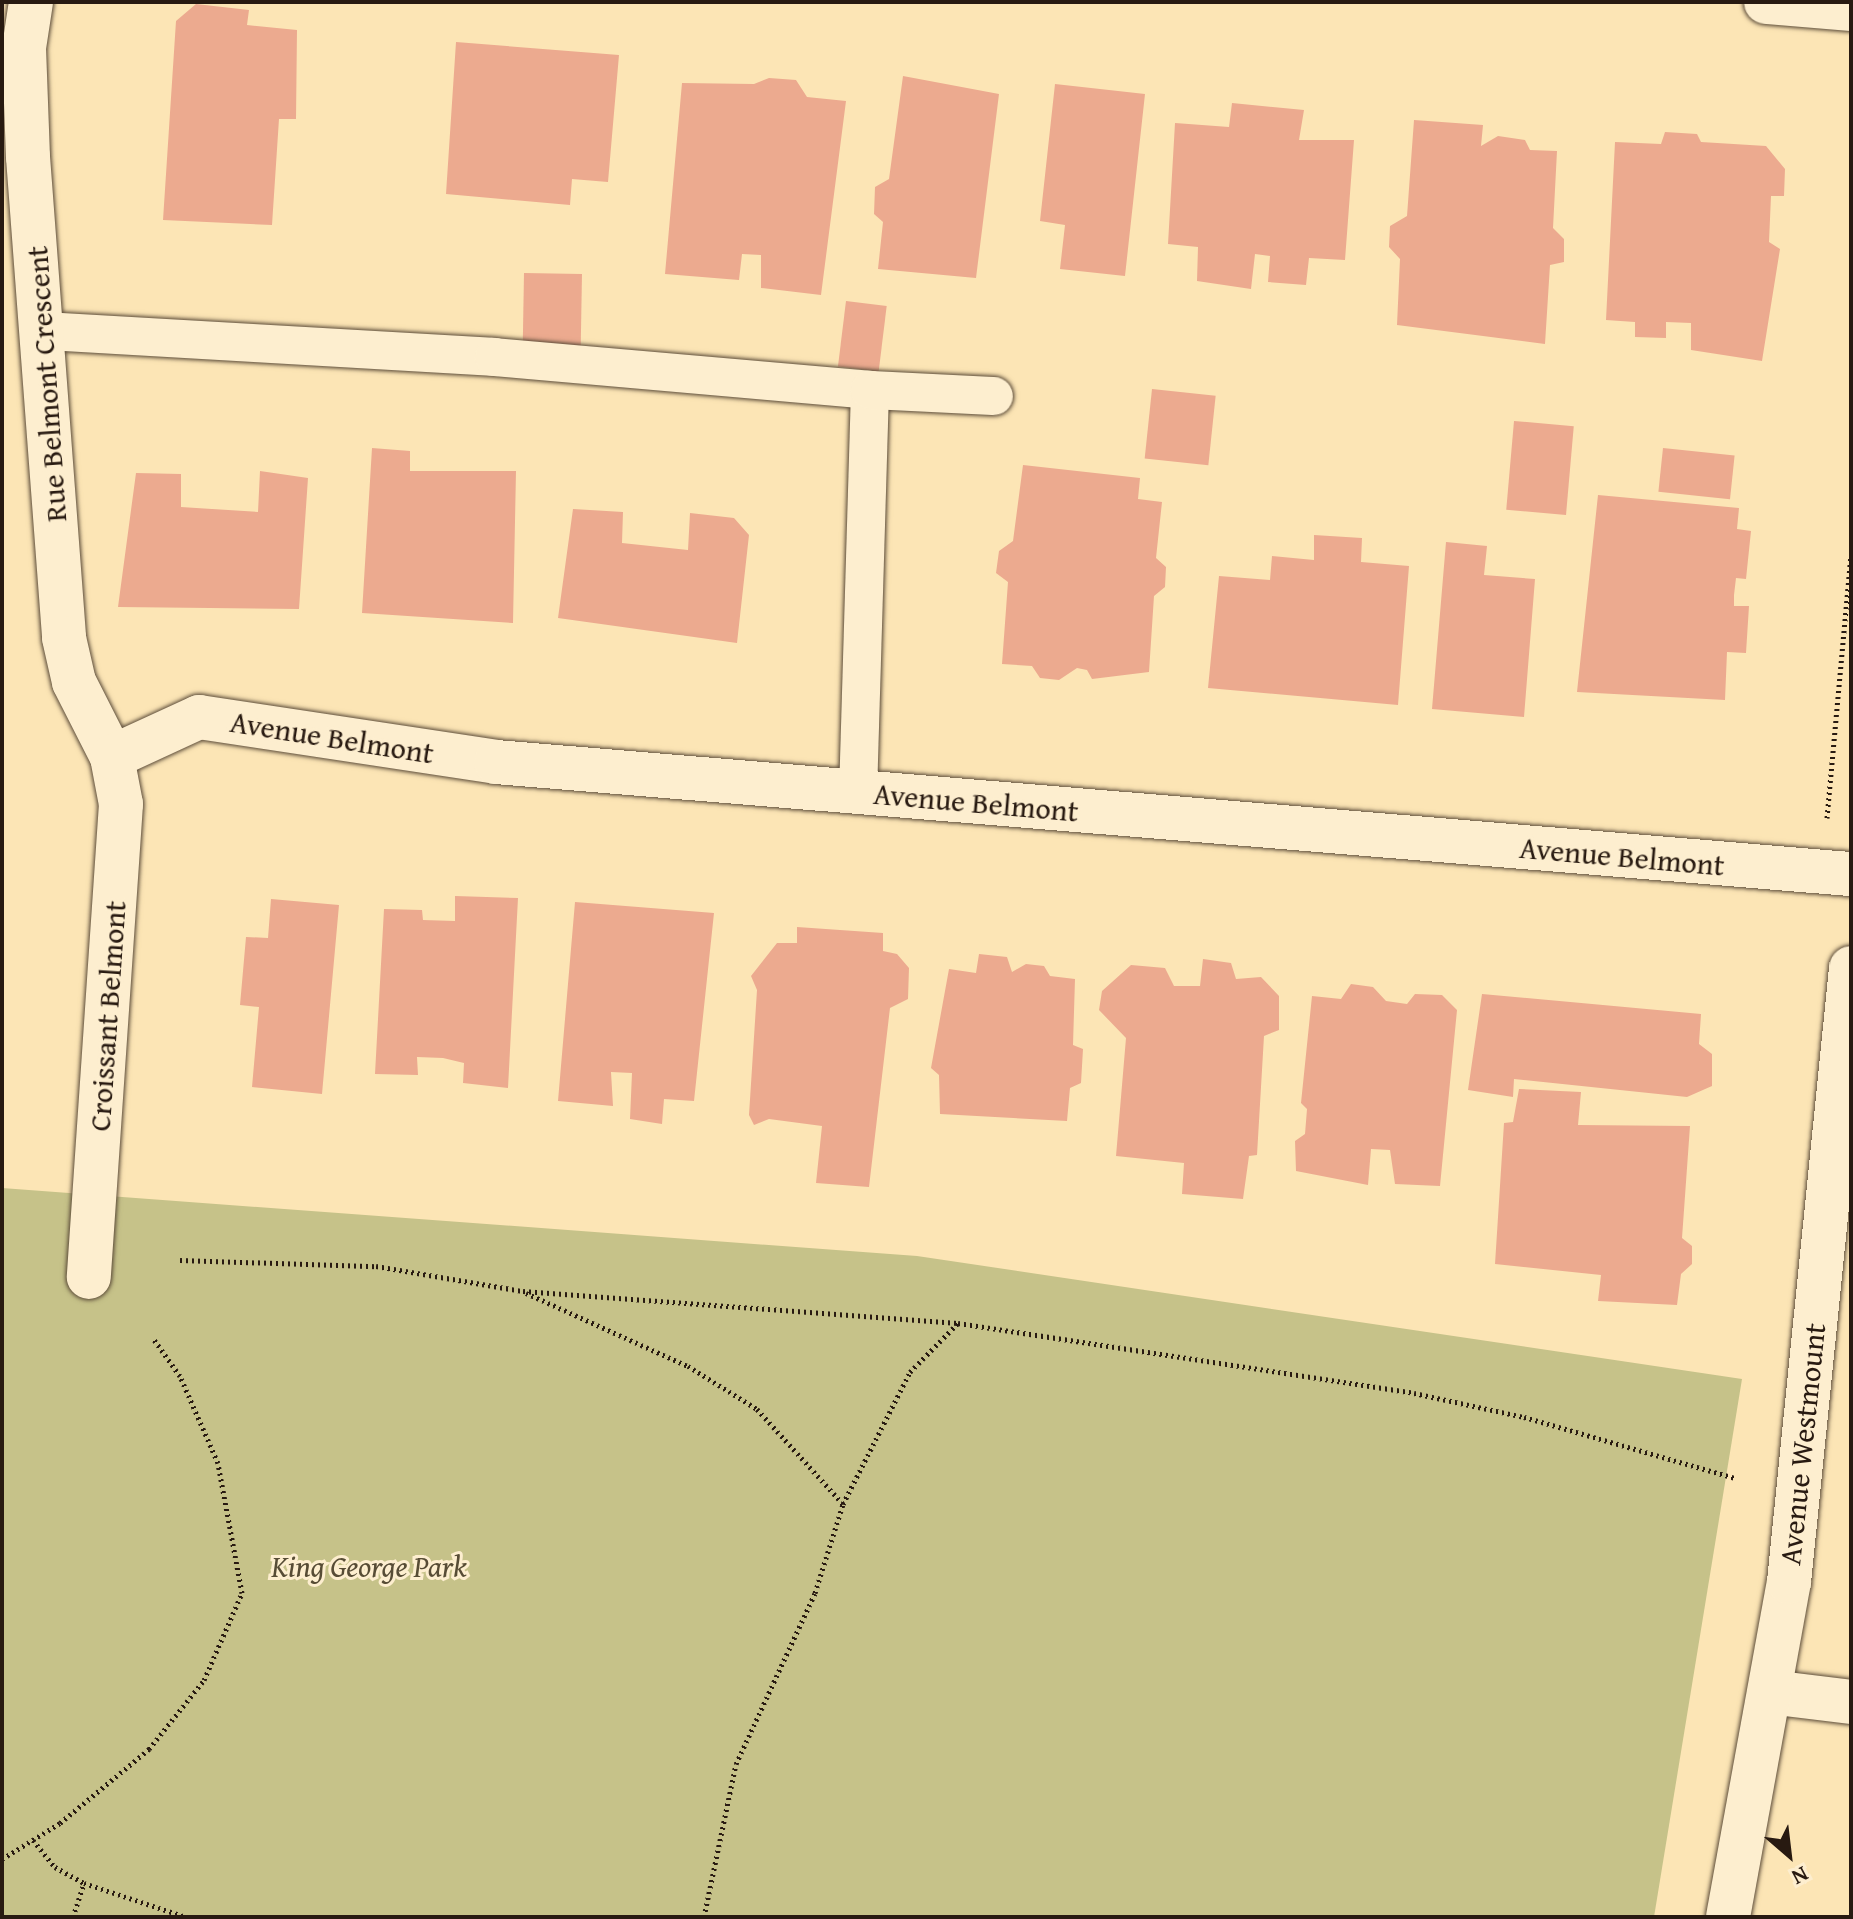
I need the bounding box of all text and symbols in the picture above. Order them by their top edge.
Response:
street label: Rue Belmont Crescent [18,245,74,523]
street label: Avenue Belmont [228,703,436,771]
street label: Avenue Belmont [872,775,1080,829]
street label: Avenue Belmont [1518,829,1726,883]
street label: Croissant Belmont [81,900,133,1132]
street label: Avenue Westmount [1771,1321,1833,1567]
park label: King George Park [271,1548,467,1584]
north arrow [1749,1815,1829,1895]
text: N [1786,1859,1814,1894]

